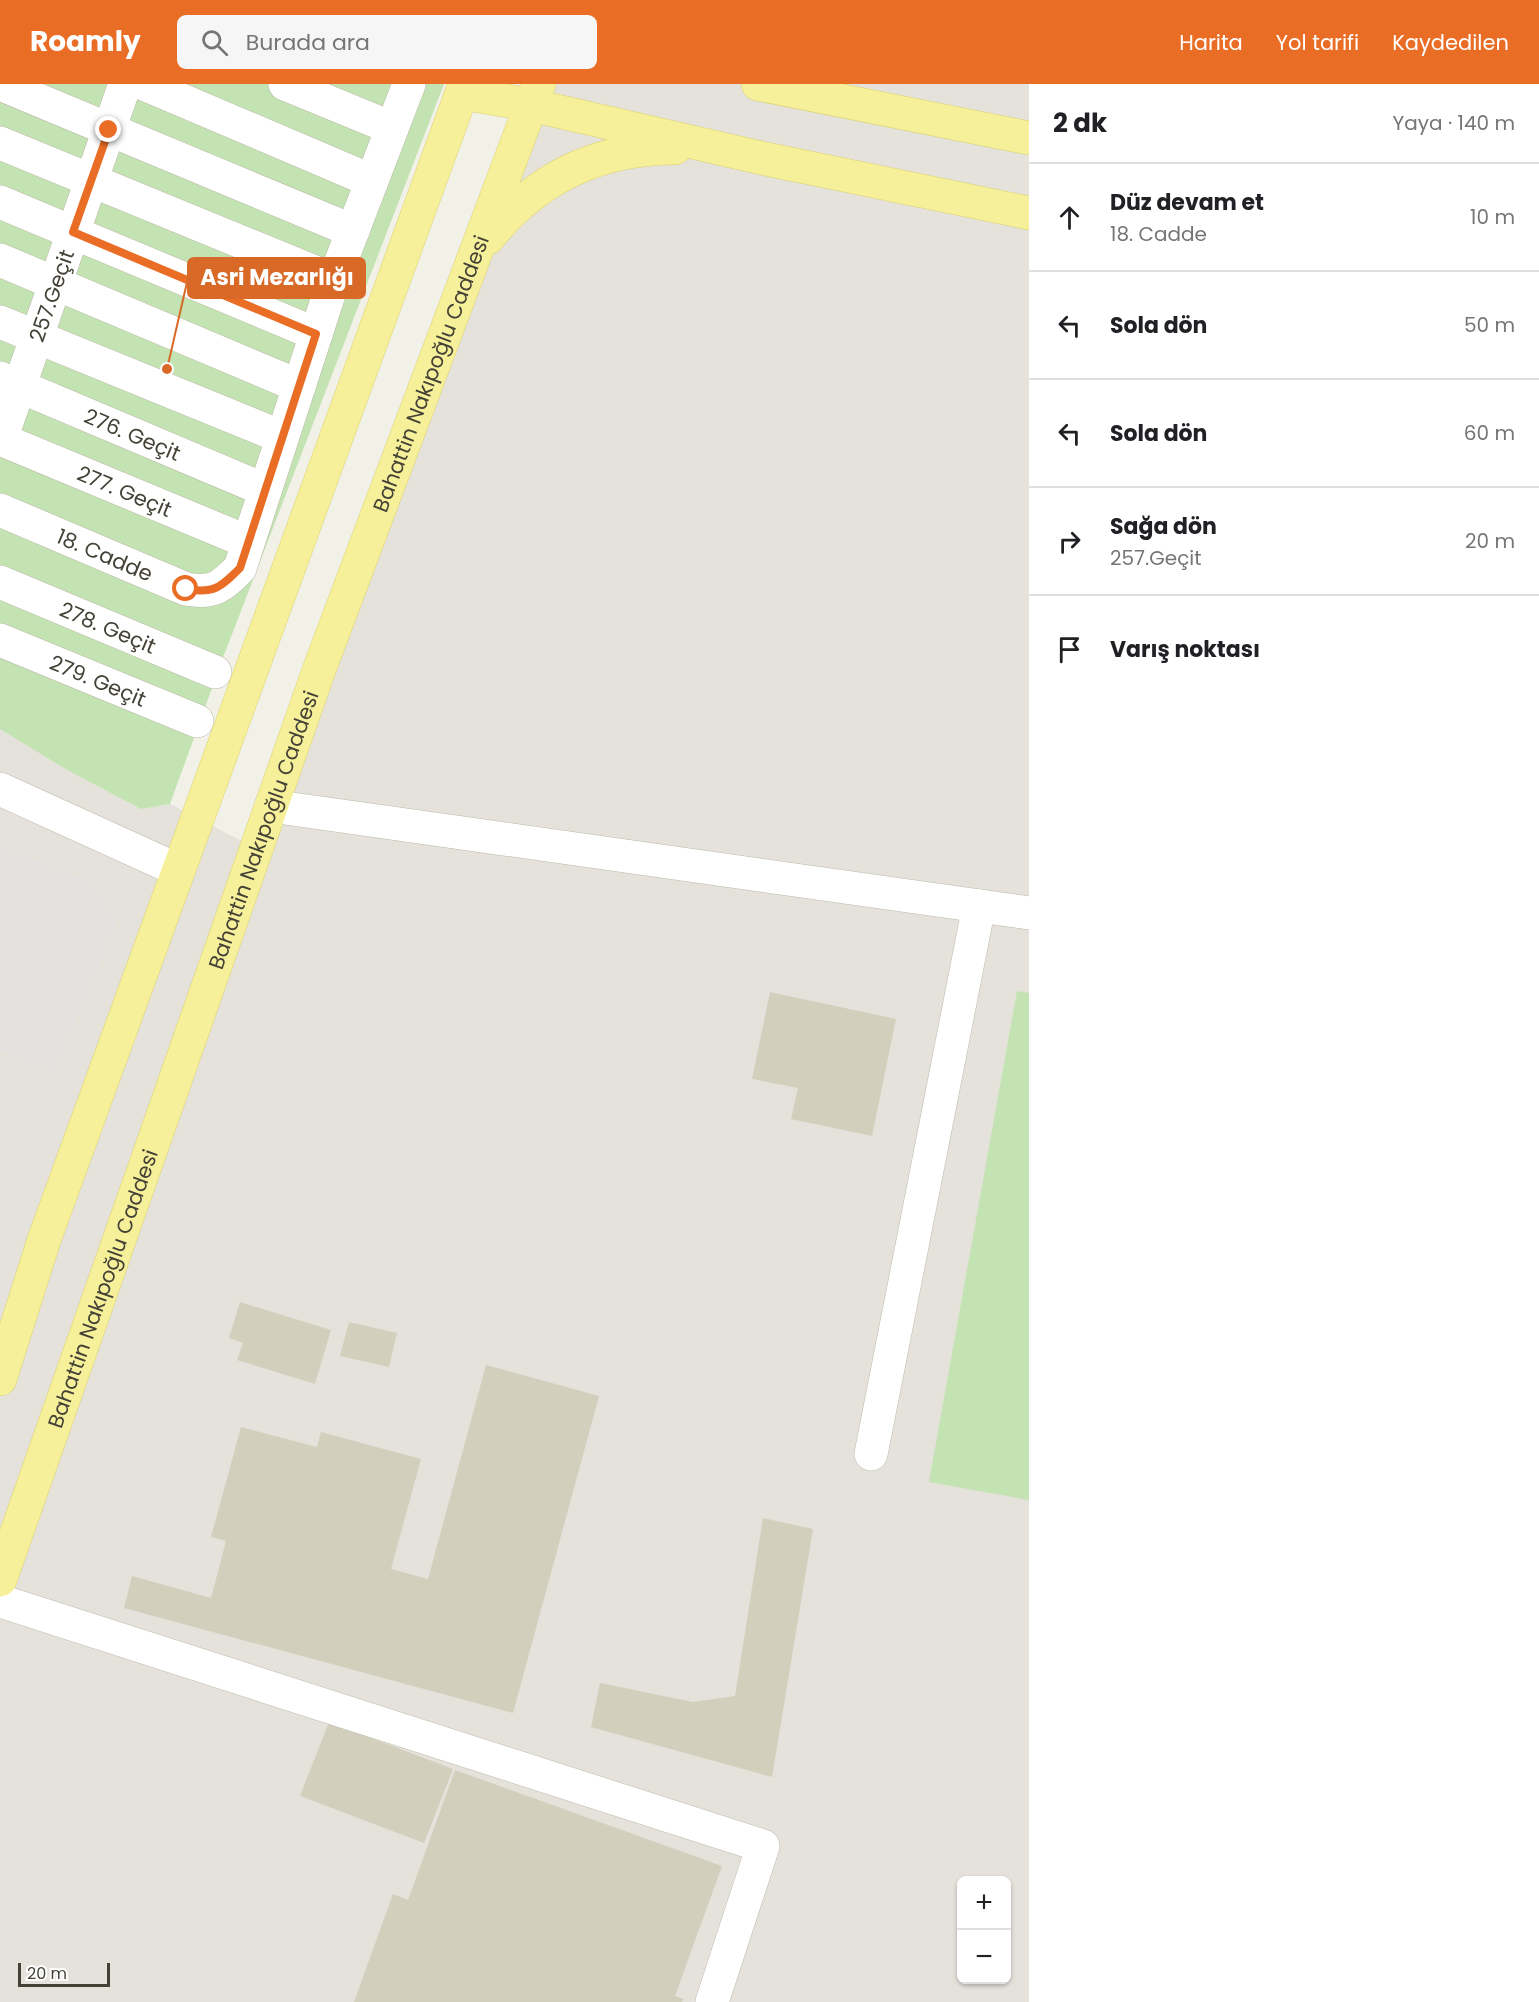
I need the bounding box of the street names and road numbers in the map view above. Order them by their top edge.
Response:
street label: Bahattin Nakıpoğlu Caddesi [365,231,495,516]
street label: 257.Geçit [22,245,81,346]
street label: 276. Geçit [80,401,185,467]
street label: 277. Geçit [73,458,176,523]
street label: 18. Cadde [52,521,157,588]
street label: 278. Geçit [55,594,160,660]
street label: 279. Geçit [45,648,151,713]
street label: Bahattin Nakıpoğlu Caddesi [201,687,325,973]
street label: Bahattin Nakıpoğlu Caddesi [40,1145,164,1432]

